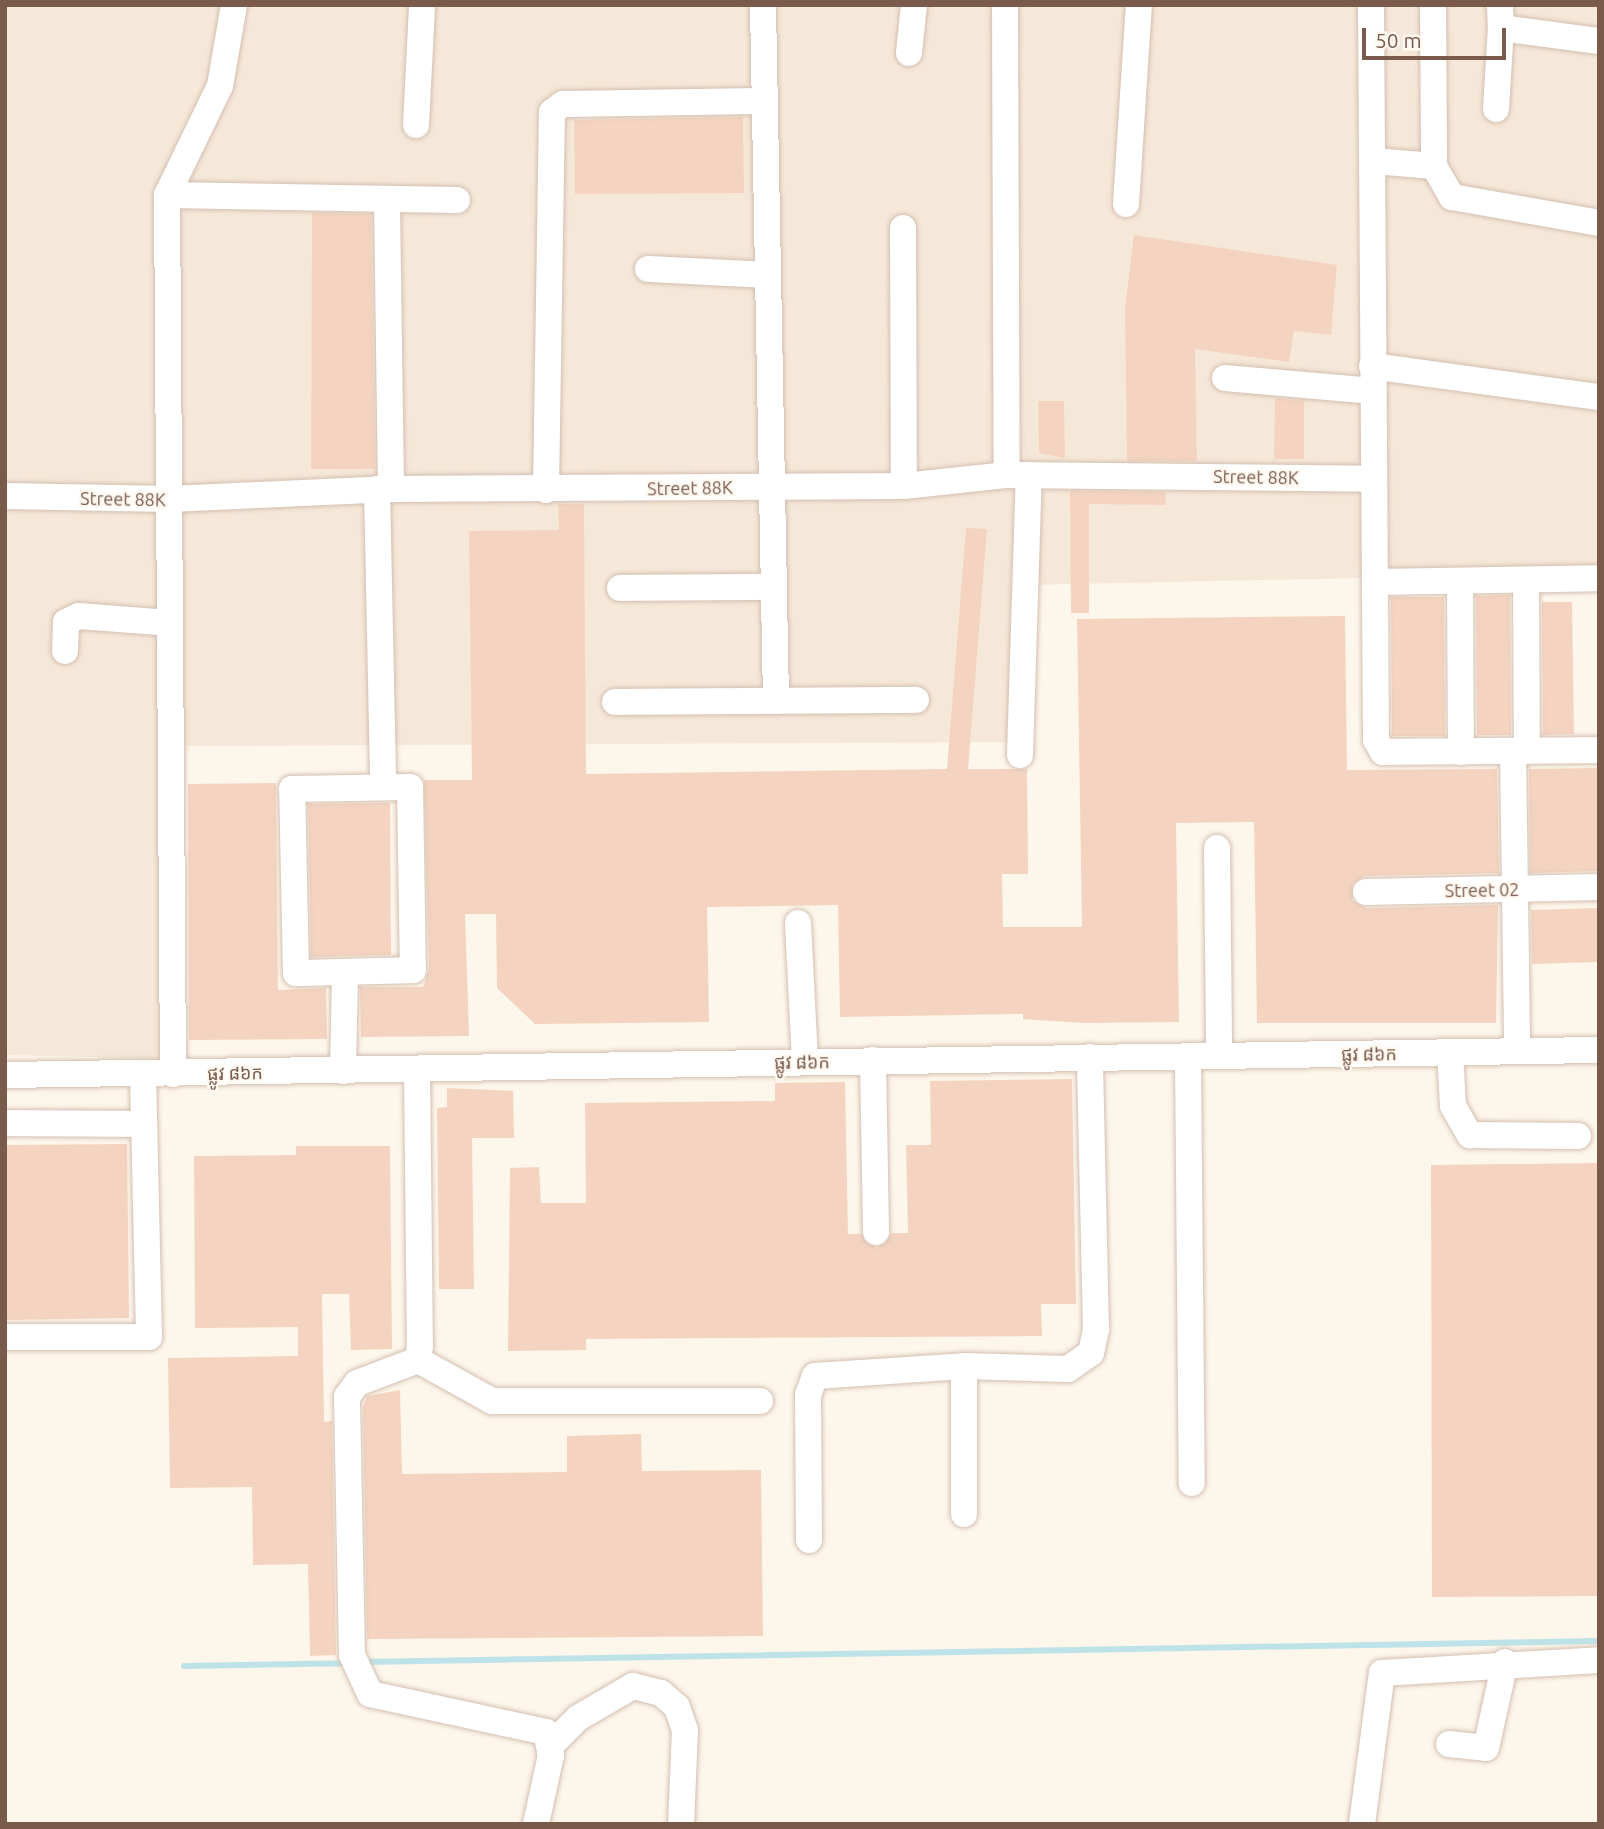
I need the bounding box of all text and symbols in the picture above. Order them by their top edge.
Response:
scale bar [1366,14,1510,58]
text: 50 m [1375,28,1422,52]
street label: Street 88K [1213,465,1299,489]
street label: Street 88K [647,476,733,500]
street label: Street 88K [80,487,166,511]
street label: Street 02 [1444,879,1520,901]
street label: ផ្លូវ ៨៦ក [1341,1043,1397,1065]
street label: ផ្លូវ ៨៦ក [774,1051,830,1073]
street label: ផ្លូវ ៨៦ក [207,1062,263,1084]

